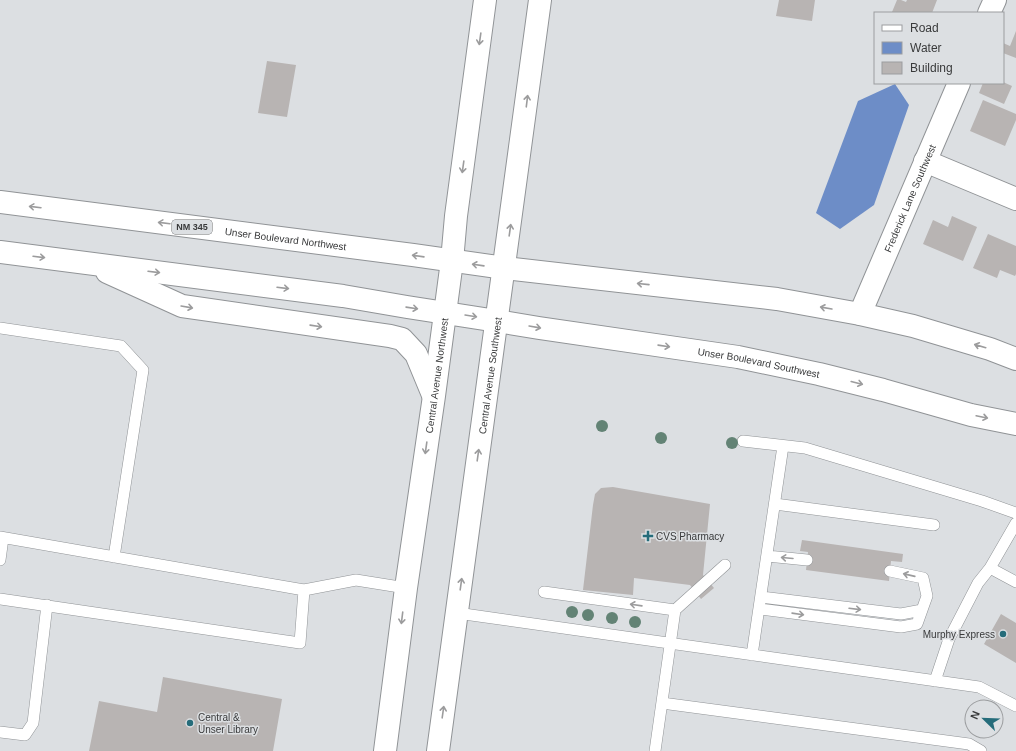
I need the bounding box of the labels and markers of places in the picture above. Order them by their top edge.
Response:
marker: CVS Pharmacy [643,531,653,541]
place label: CVS Pharmacy [656,531,724,542]
place label: Murphy Express [923,629,995,640]
marker: Murphy Express [998,629,1008,639]
place label: Central & Unser Library [198,712,258,735]
marker: Central & Unser Library [185,718,195,728]

